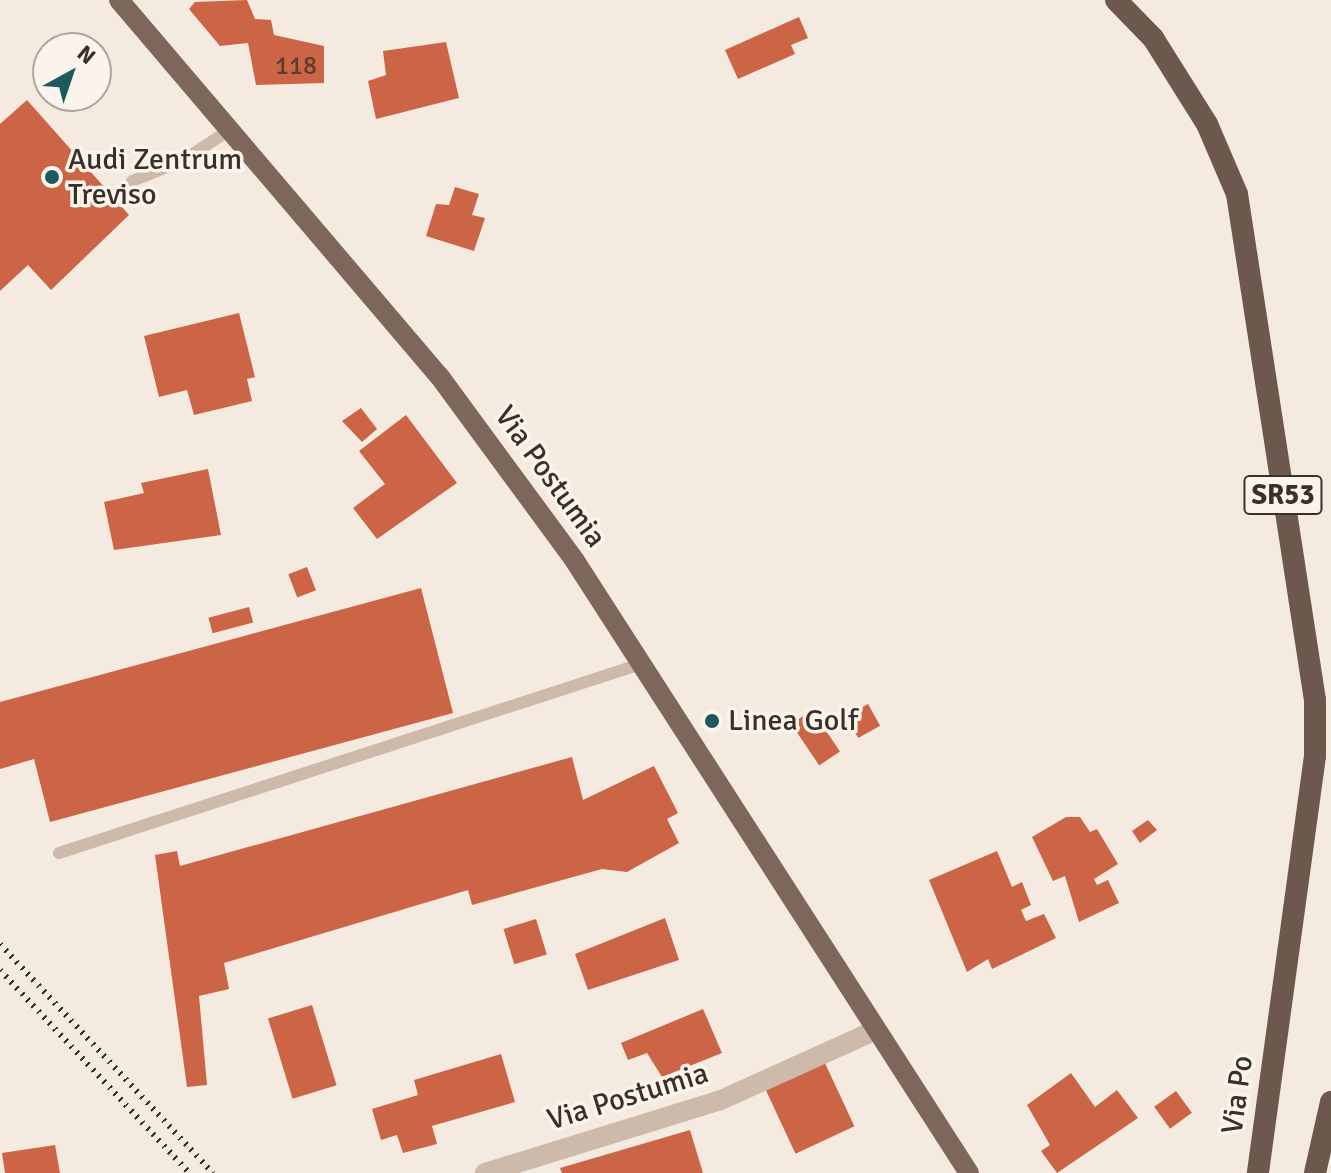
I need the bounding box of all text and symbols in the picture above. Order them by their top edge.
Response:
north arrow [32,32,112,112]
text: N [72,40,101,70]
house number: 118 [275,51,317,83]
place label: Audi Zentrum Treviso [68,142,242,212]
marker: Audi Zentrum Treviso [43,168,61,186]
street label: Via Postumia [487,399,613,555]
road number: SR53 [1243,471,1323,519]
place label: Linea Golf [728,703,858,739]
marker: Linea Golf [703,712,721,730]
street label: Via Po [1215,1053,1261,1137]
street label: Via Postumia [543,1055,713,1139]

